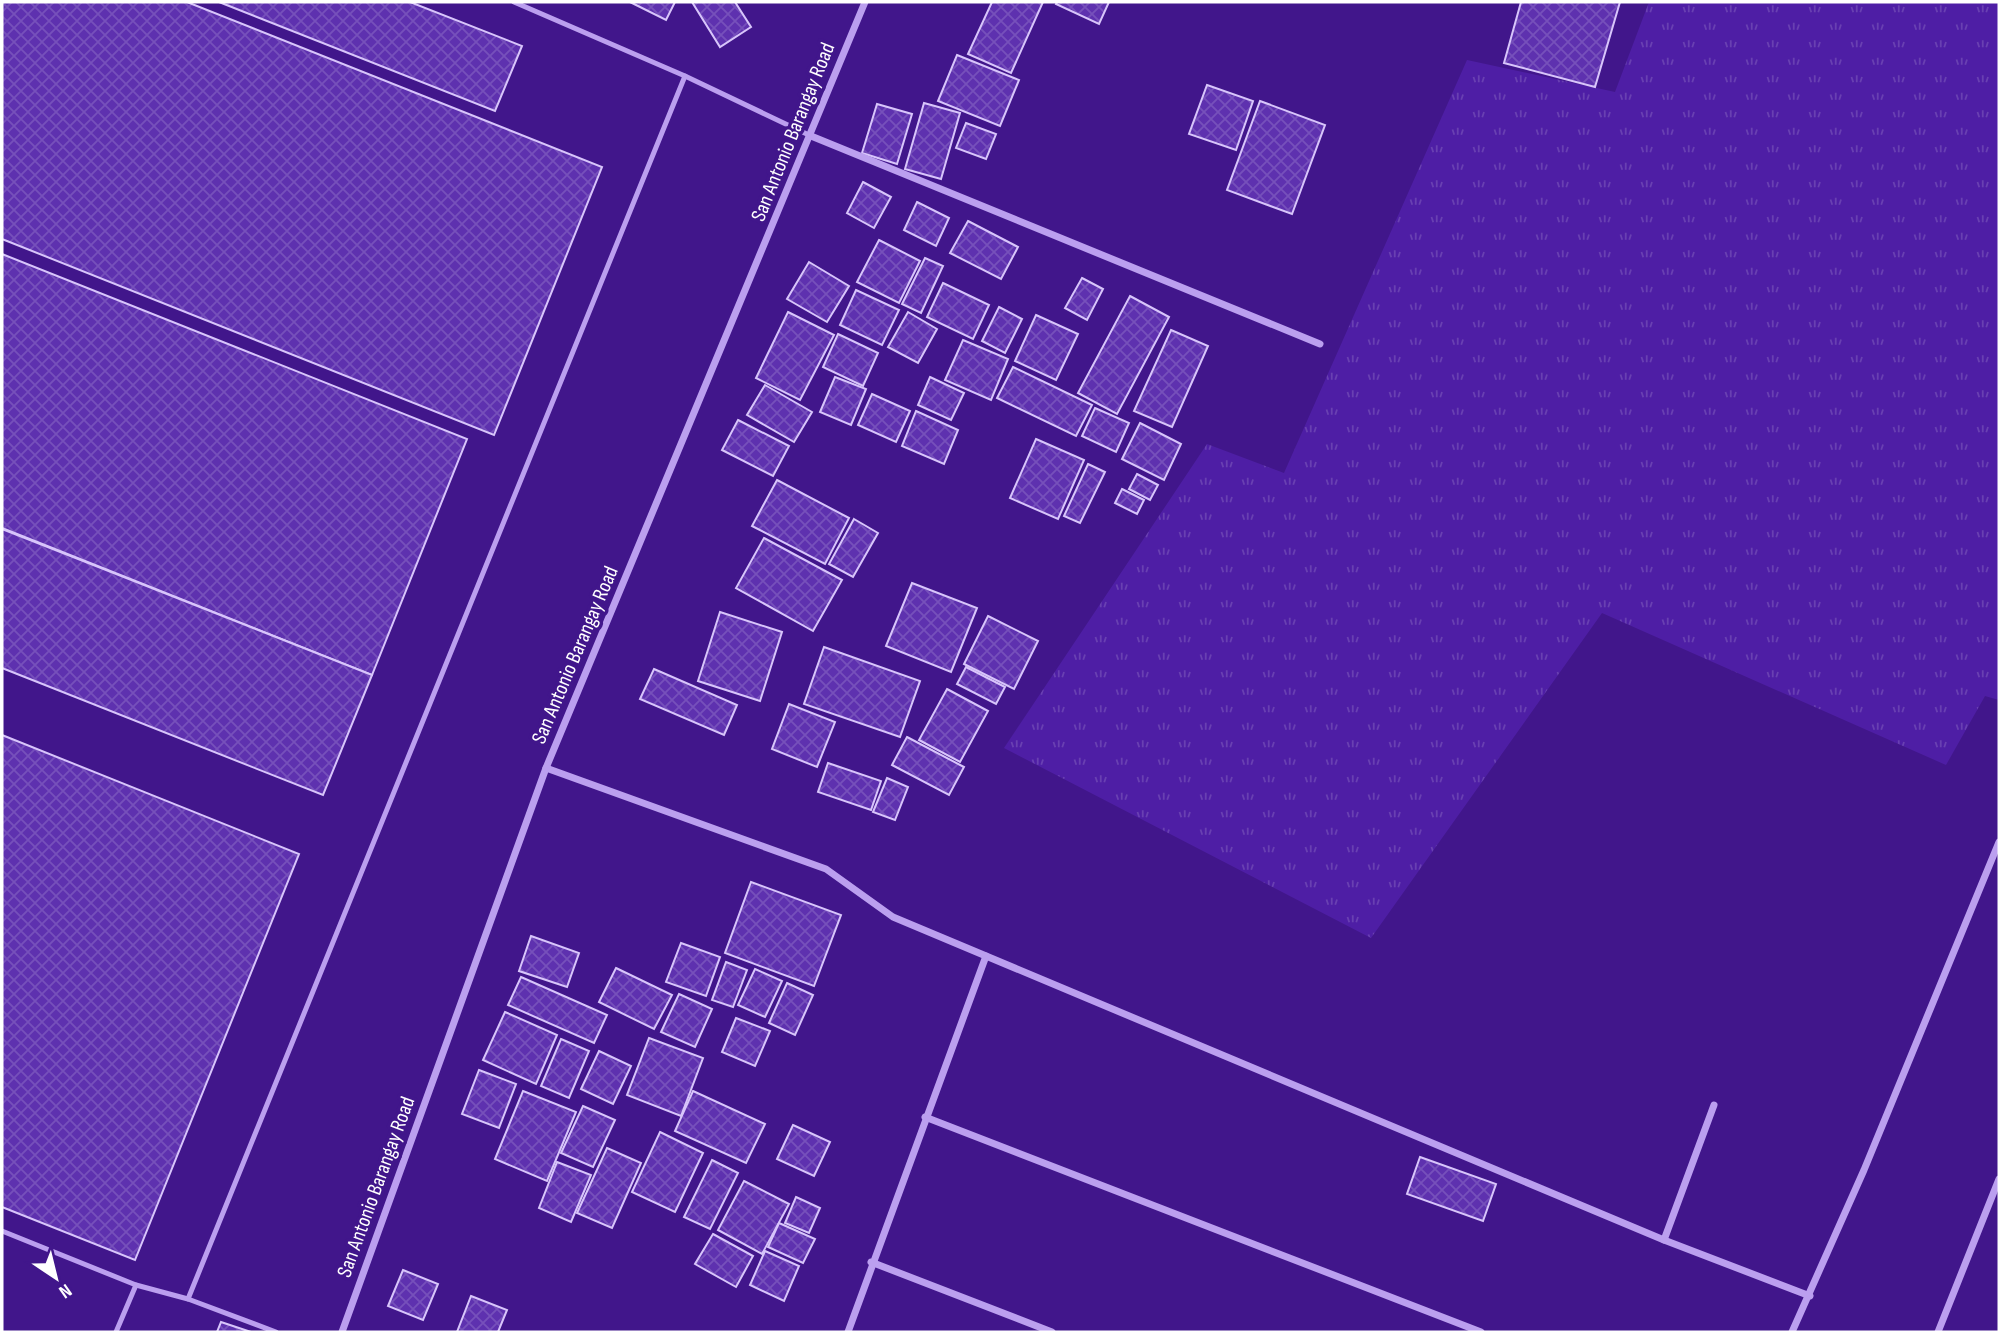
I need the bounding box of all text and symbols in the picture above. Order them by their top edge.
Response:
street label: San Antonio Barangay Road [746,39,840,225]
street label: San Antonio Barangay Road [526,562,624,748]
street label: San Antonio Barangay Road [332,1093,420,1281]
north arrow [21,1243,91,1313]
text: N [54,1278,76,1303]

